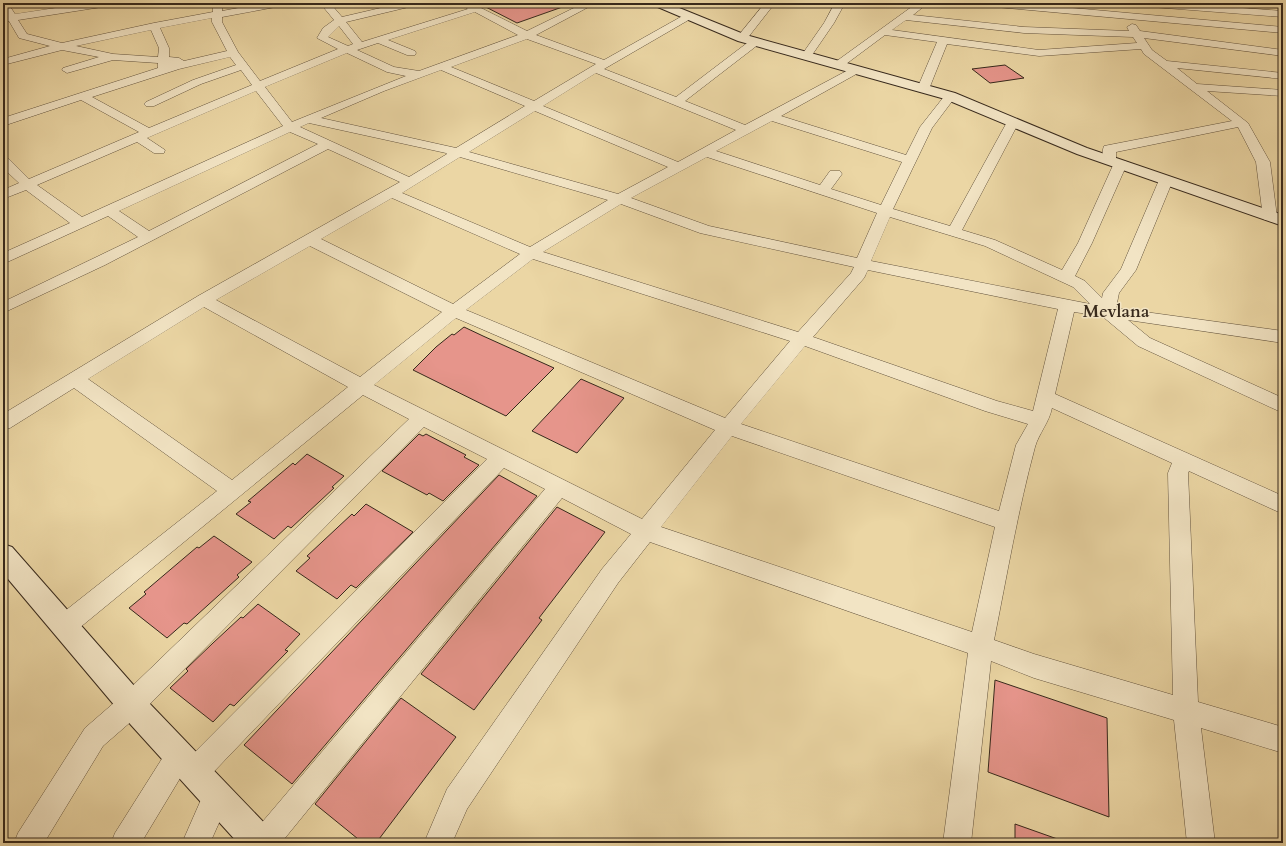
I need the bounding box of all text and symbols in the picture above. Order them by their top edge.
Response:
district label: Mevlana [1083,300,1150,323]

